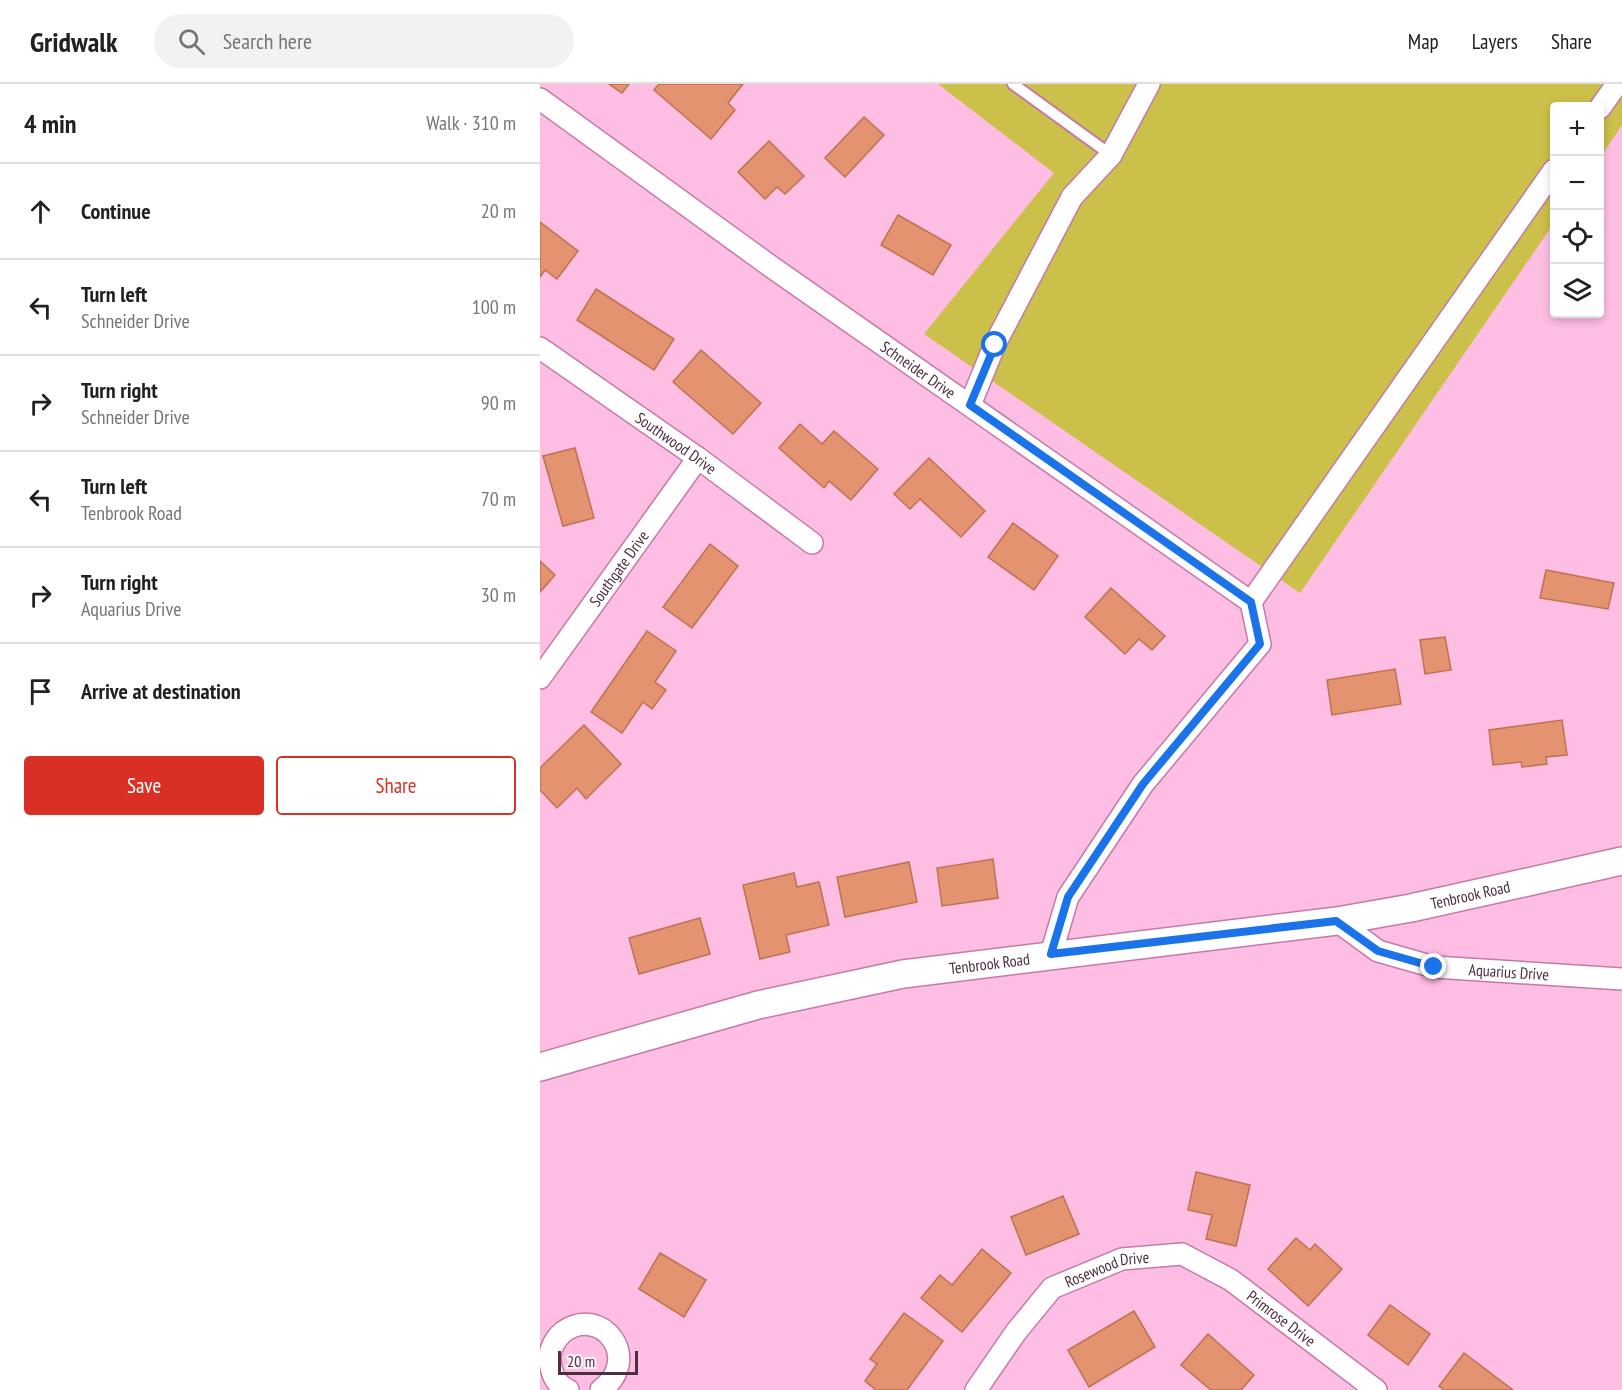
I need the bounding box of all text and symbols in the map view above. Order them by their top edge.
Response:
search box [154,14,574,68]
text: Gridwalk [30,23,118,60]
icon: search [175,25,208,58]
text: Search here [223,27,312,55]
text: Map [1408,28,1439,55]
text: Layers [1472,28,1518,55]
text: Share [1551,28,1592,55]
map controls [1550,102,1604,318]
button: + [1550,102,1604,156]
text: 4 min [24,107,77,140]
text: Walk · 310 m [426,110,516,136]
button: − [1550,156,1604,210]
icon: ahead [24,195,57,228]
text: Continue [81,197,151,225]
text: 20 m [481,198,516,224]
button: locate [1550,210,1604,264]
button: layers [1550,264,1604,318]
text: Turn left [81,280,147,308]
icon: left [24,291,57,324]
text: 100 m [472,294,516,320]
text: Schneider Drive [81,308,190,334]
route start [981,331,1007,357]
street label: Schneider Drive [877,336,960,403]
text: Turn right [81,376,158,404]
icon: right [24,387,57,420]
text: 90 m [481,390,516,416]
text: Schneider Drive [81,404,190,430]
street label: Southwood Drive [632,408,721,478]
text: Turn left [81,472,147,500]
icon: left [24,483,57,516]
text: 70 m [481,486,516,512]
text: Tenbrook Road [81,500,182,526]
street label: Southgate Drive [585,526,653,610]
text: Turn right [81,568,158,596]
icon: right [24,579,57,612]
text: 30 m [481,582,516,608]
text: Aquarius Drive [81,596,181,622]
icon: arrive [24,675,57,708]
text: Arrive at destination [81,677,241,705]
button: Save [24,756,264,815]
button: Share [276,756,516,815]
street label: Tenbrook Road [1429,876,1512,913]
street label: Tenbrook Road [948,949,1031,978]
route end [1420,953,1446,979]
street label: Aquarius Drive [1468,959,1550,984]
street label: Rosewood Drive [1062,1247,1150,1292]
street label: Primrose Drive [1243,1286,1320,1351]
scale bar [558,1348,638,1376]
text: 20 m [567,1351,595,1371]

